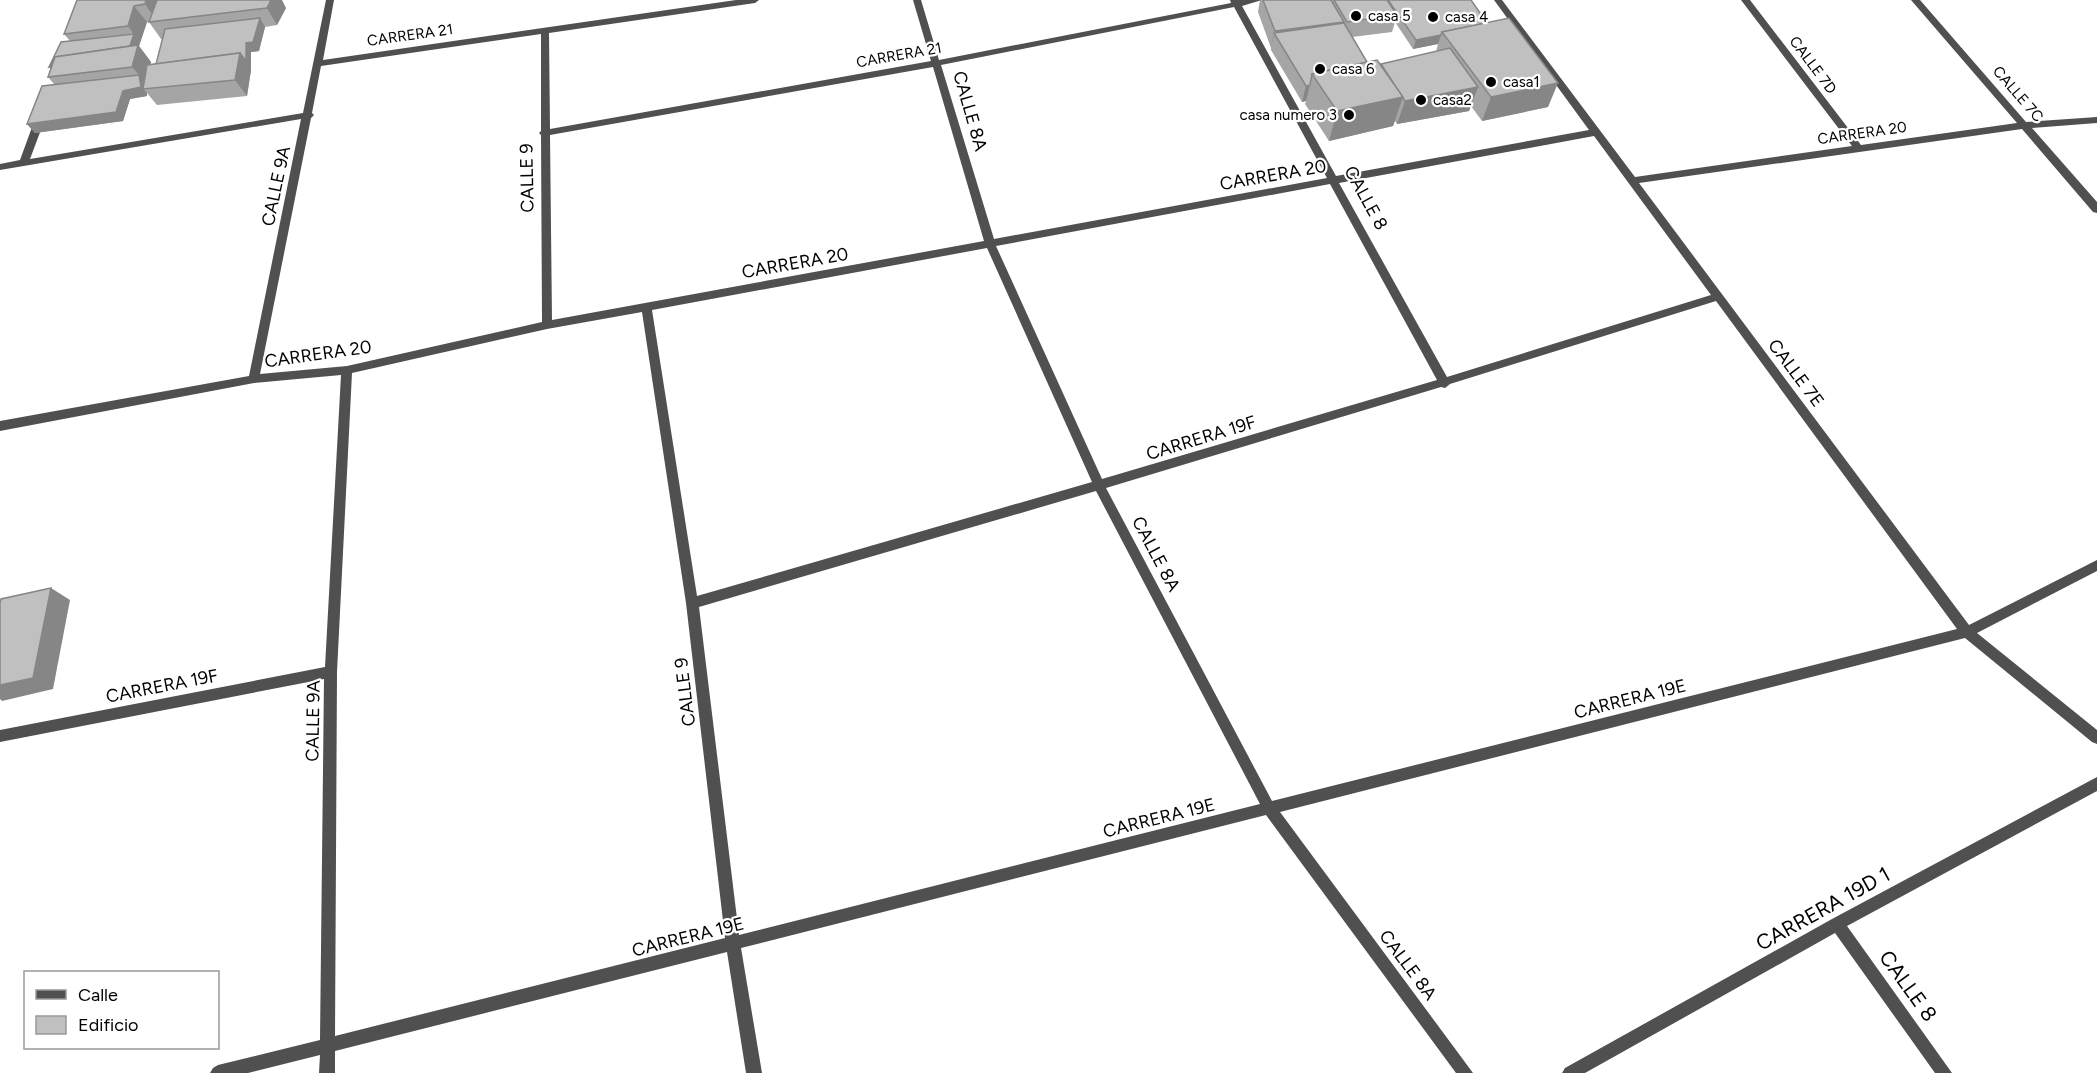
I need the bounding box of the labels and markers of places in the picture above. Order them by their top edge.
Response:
place label: casa 5 [1368,7,1411,25]
place label: casa 4 [1445,8,1488,26]
marker: casa 5 [1349,9,1363,23]
marker: casa 4 [1426,10,1440,24]
place label: casa 6 [1332,60,1375,78]
marker: casa 6 [1313,62,1327,76]
place label: casa1 [1503,73,1540,91]
marker: casa1 [1484,75,1498,89]
place label: casa2 [1433,91,1472,109]
marker: casa2 [1414,93,1428,107]
place label: casa numero 3 [1240,106,1337,124]
marker: casa numero 3 [1342,108,1356,122]

